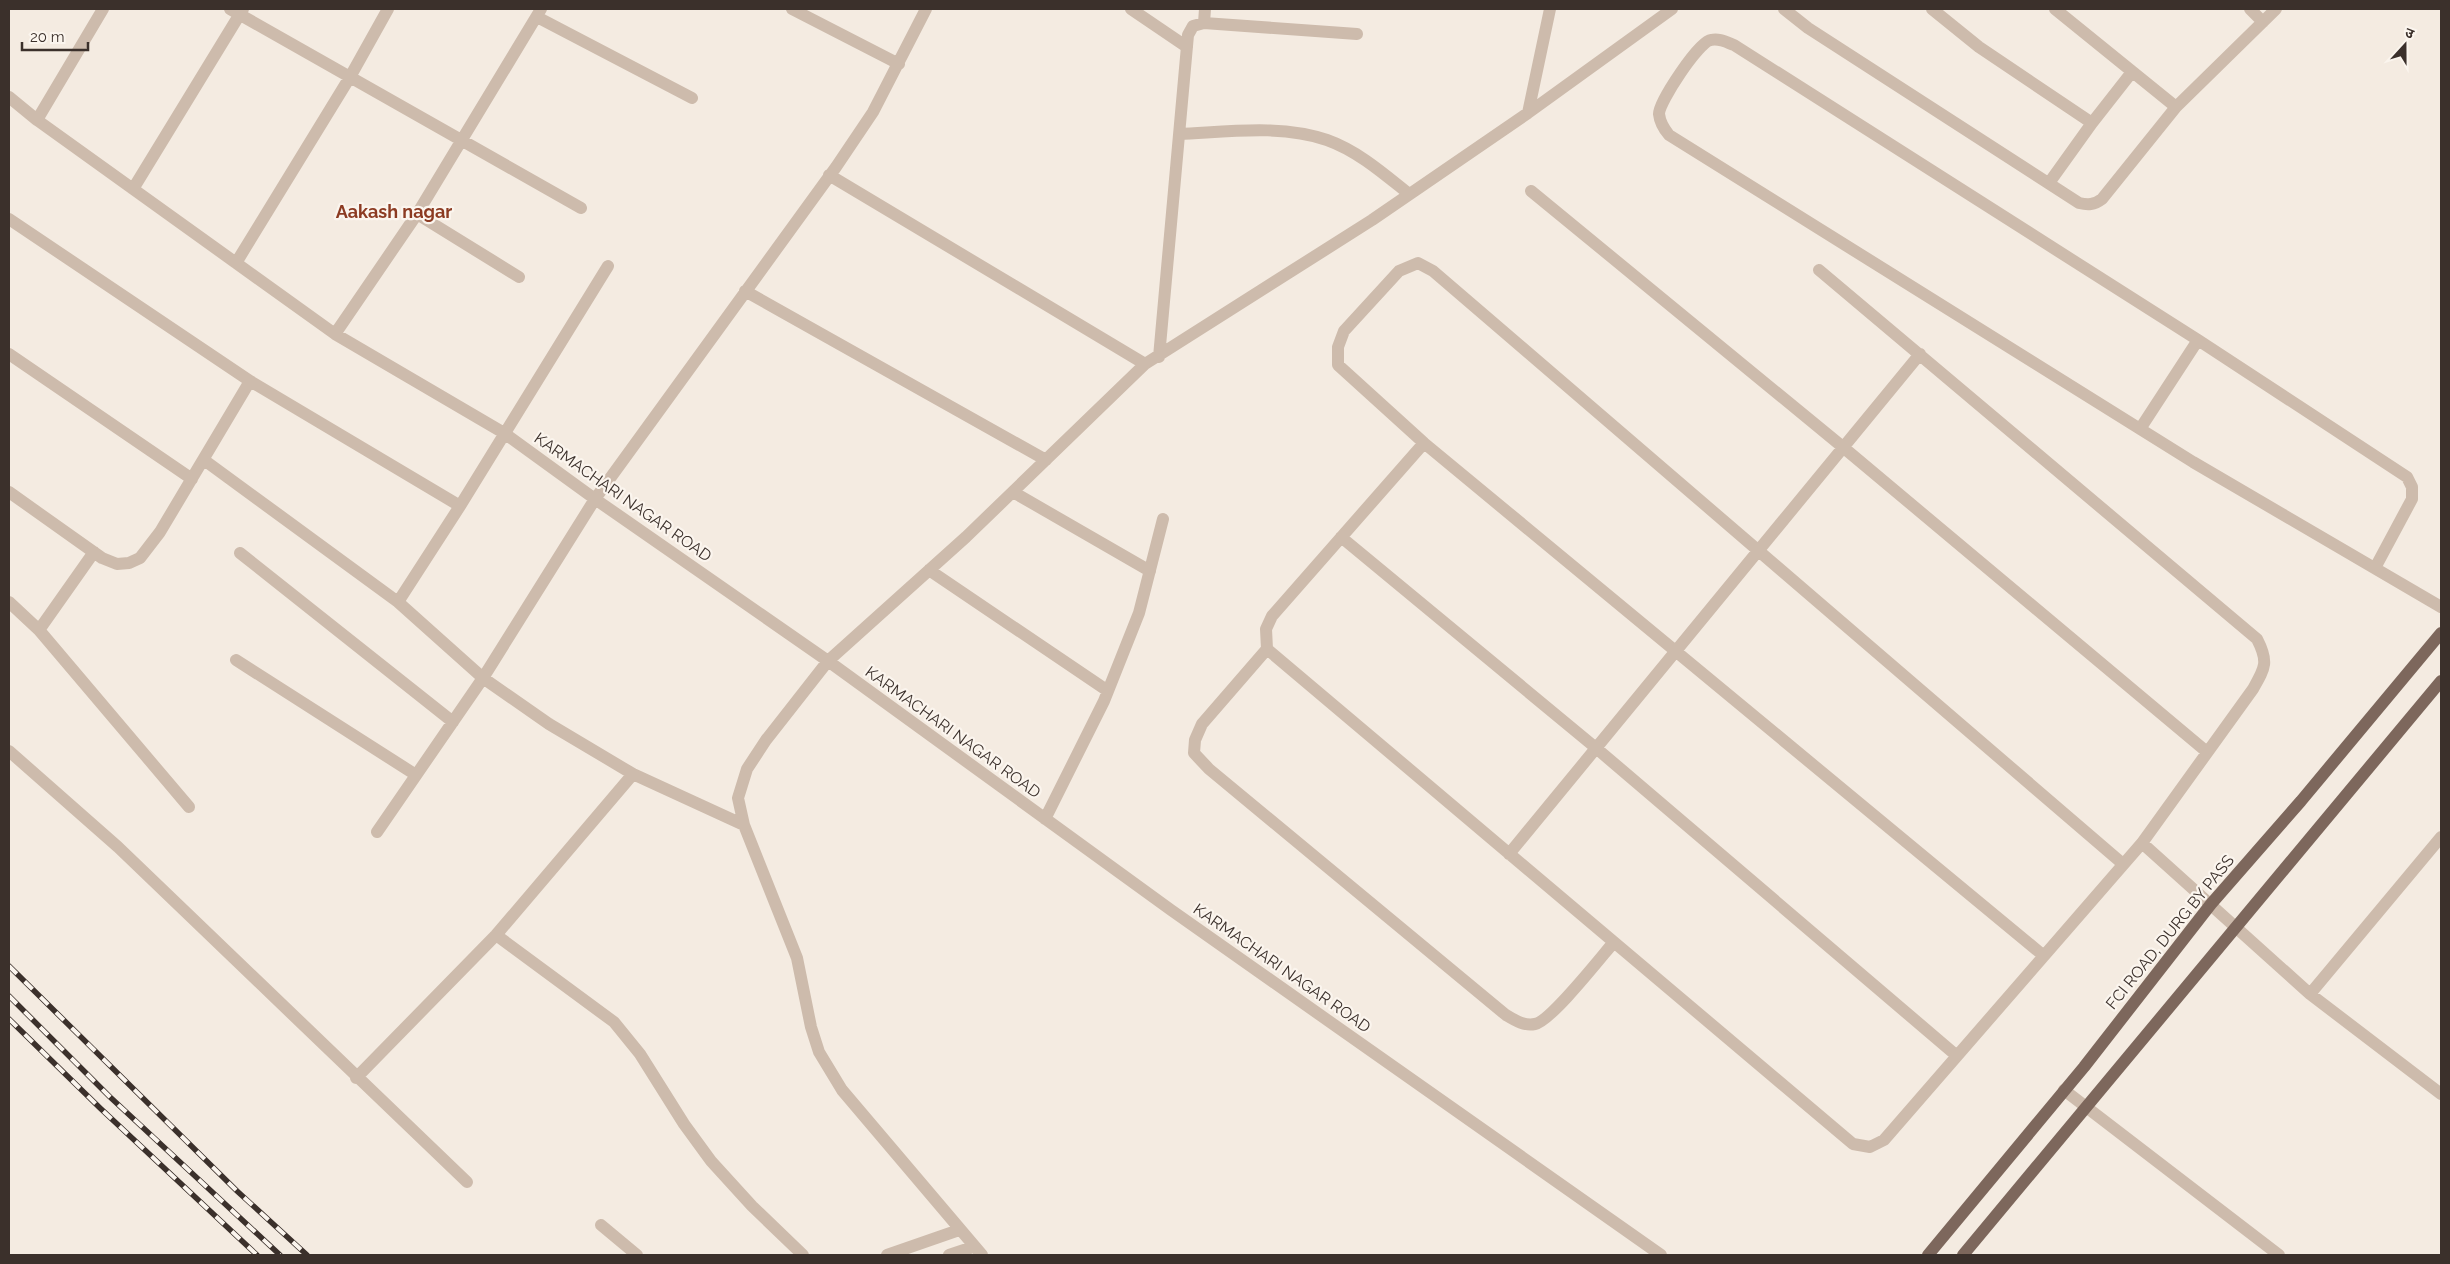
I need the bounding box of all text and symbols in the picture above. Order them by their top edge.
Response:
scale bar [22,20,89,52]
north arrow [2380,20,2430,70]
text: उ [2403,24,2417,42]
text: 20 m [30,28,65,46]
district label: Aakash nagar [336,201,452,222]
street label: KARMACHARI NAGAR ROAD [531,428,715,566]
street label: KARMACHARI NAGAR ROAD [862,662,1044,802]
street label: FCI ROAD, DURG BY PASS [2102,851,2238,1013]
street label: KARMACHARI NAGAR ROAD [1190,899,1374,1037]

